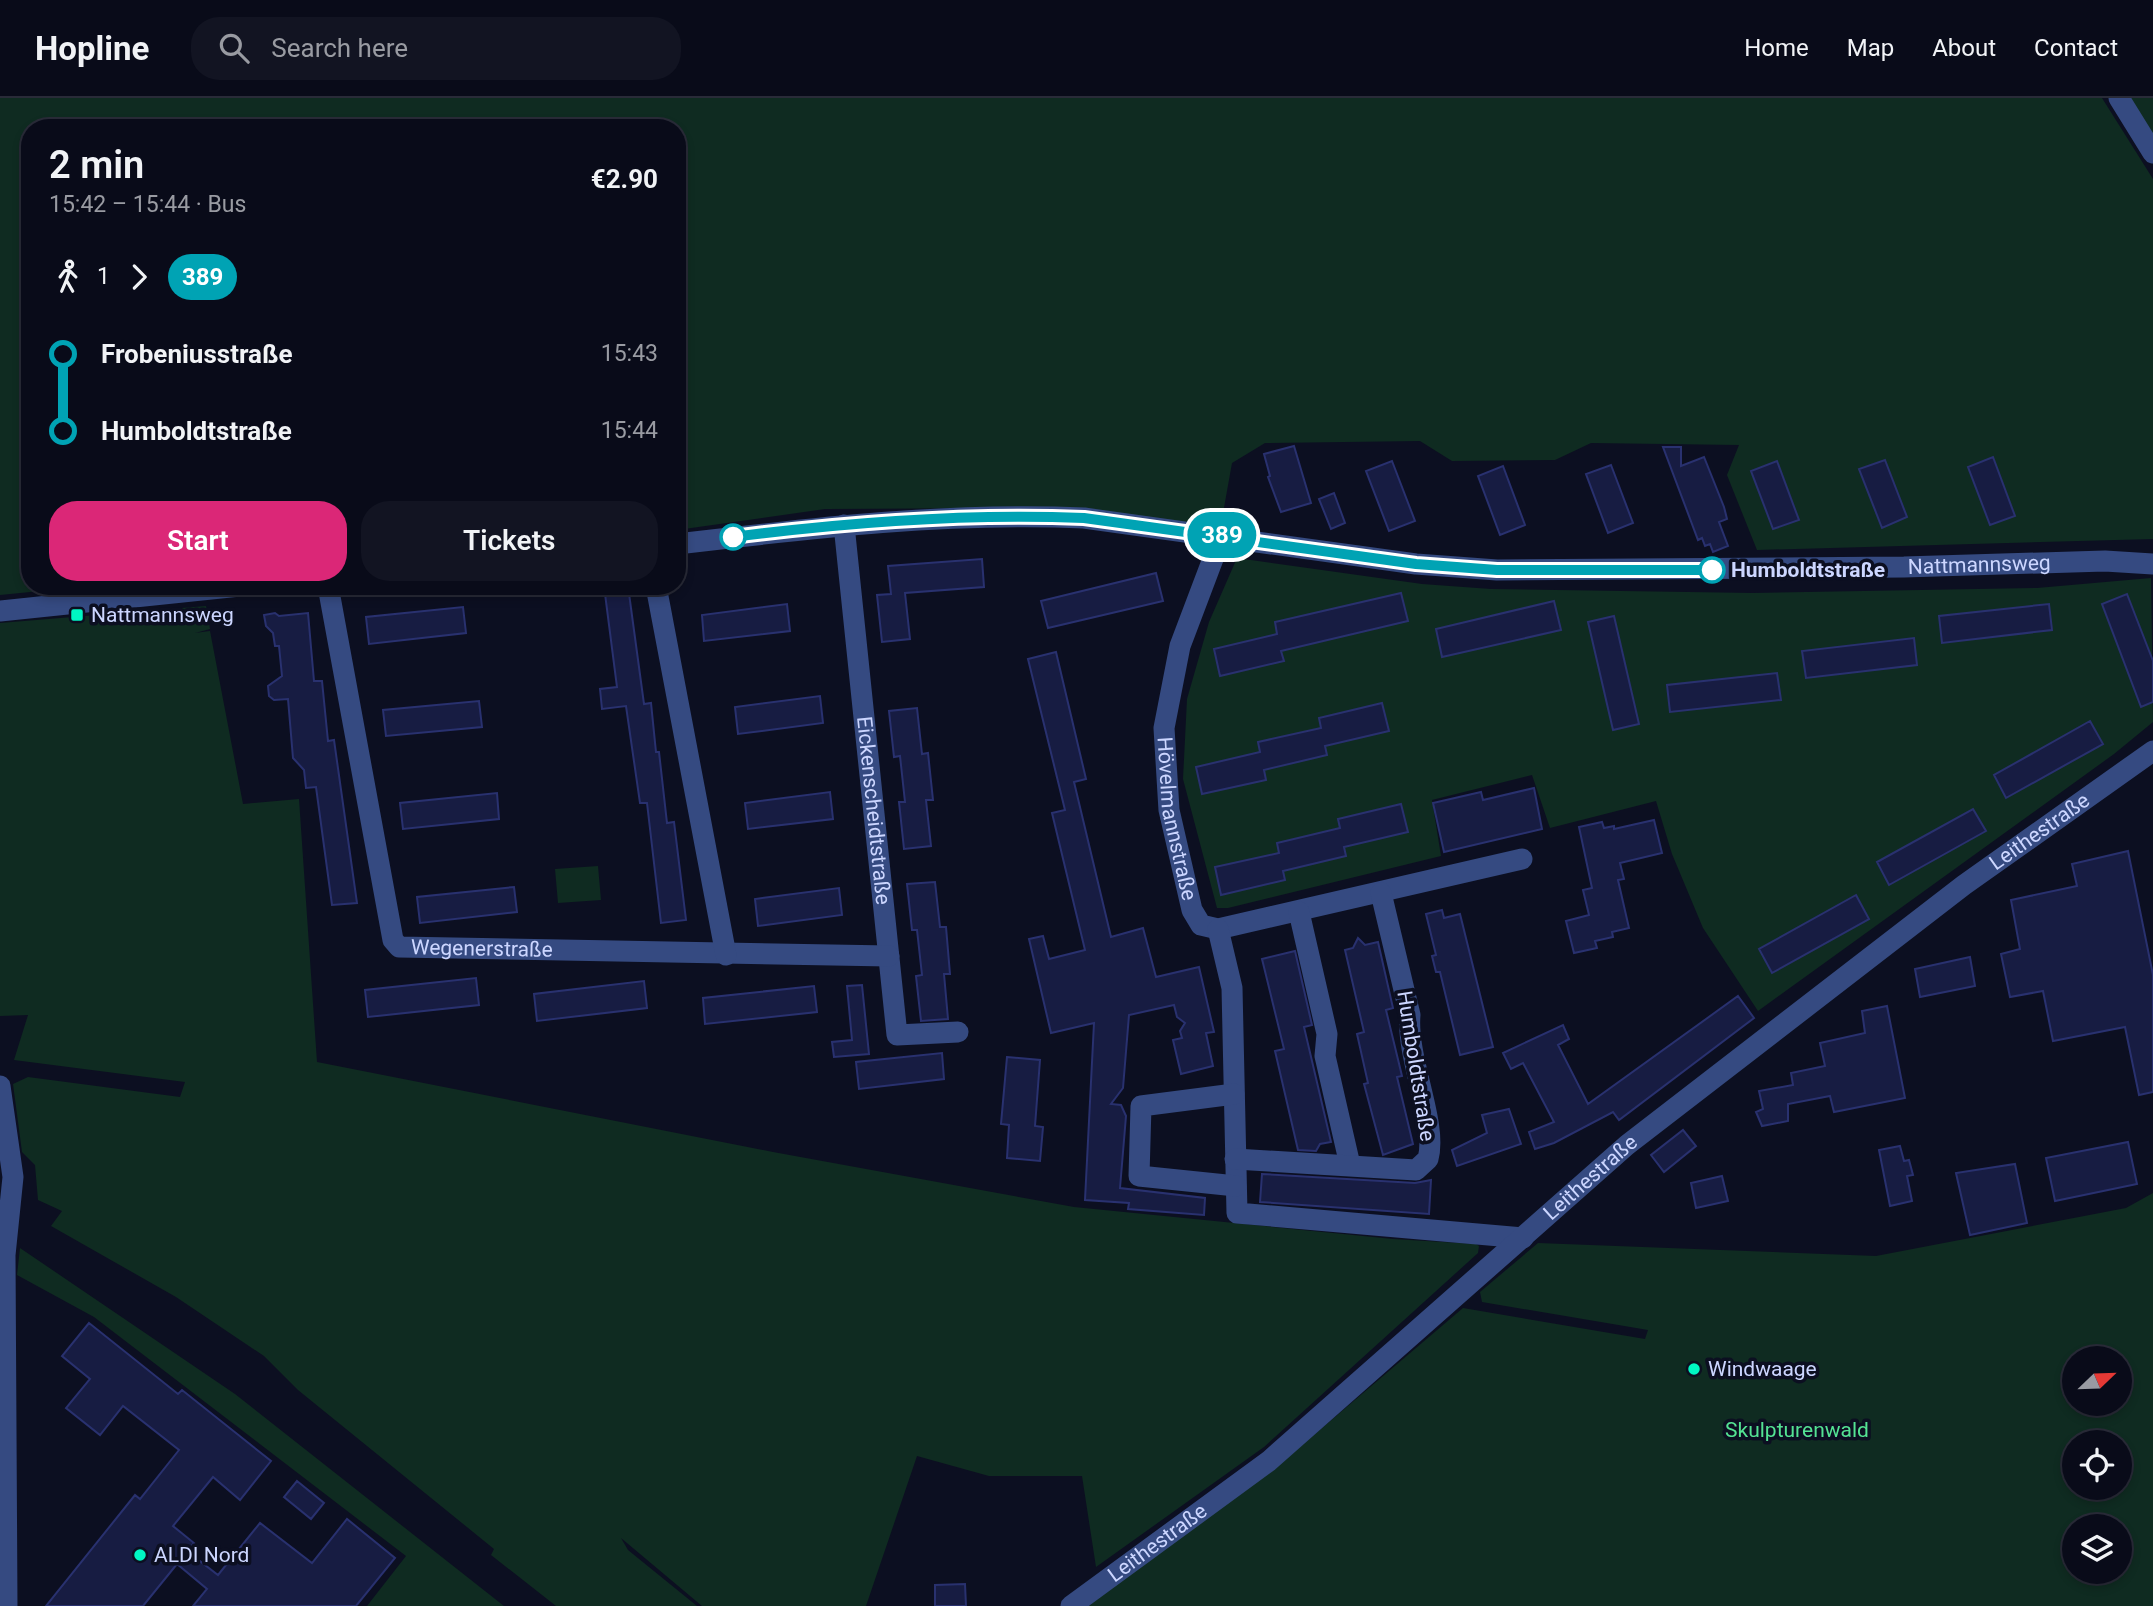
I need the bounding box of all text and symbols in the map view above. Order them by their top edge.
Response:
search box [191,17,681,80]
text: Hopline [35,29,149,68]
icon: search [215,29,253,67]
text: Search here [271,33,408,63]
text: Home [1744,34,1809,62]
text: Map [1847,34,1894,62]
text: About [1932,34,1996,62]
text: Contact [2034,34,2118,62]
text: 2 min [49,143,144,187]
text: €2.90 [591,164,658,194]
text: 15:42 – 15:44 · Bus [49,191,246,218]
icon: walk [49,258,87,296]
icon: forward [120,258,158,296]
text: 1 [97,263,110,290]
text: 389 [182,263,223,291]
text: Frobeniusstraße [101,339,292,369]
text: 15:43 [601,340,658,367]
text: Humboldtstraße [101,416,292,446]
text: 15:44 [601,417,658,444]
button: Start [49,501,347,581]
button: Tickets [361,501,658,581]
line badge: 389 [1182,512,1262,558]
text: 389 [1201,521,1243,549]
unlabelled marker [720,524,746,550]
street label: Nattmannsweg [1908,551,2051,579]
marker: Humboldtstraße [1699,557,1725,583]
place label: Humboldtstraße [1731,558,1885,582]
place label: Nattmannsweg [91,603,234,627]
marker: Nattmannsweg [69,607,85,623]
street label: Eickenscheidtstraße [852,715,895,906]
street label: Hövelmannstraße [1153,736,1201,903]
street label: Leithestraße [1985,788,2094,875]
street label: Wegenerstraße [411,935,553,962]
street label: Humboldtstraße [1392,989,1440,1143]
street label: Leithestraße [1539,1130,1642,1225]
north arrow [2062,1346,2132,1416]
map controls [2062,1346,2132,1584]
place label: Windwaage [1708,1357,1817,1381]
marker: Windwaage [1686,1361,1702,1377]
park label: Skulpturenwald [1725,1418,1869,1442]
button: locate [2062,1430,2132,1500]
street label: Leithestraße [1103,1499,1211,1587]
button: layers [2062,1514,2132,1584]
place label: ALDI Nord [154,1543,249,1567]
marker: ALDI Nord [132,1547,148,1563]

